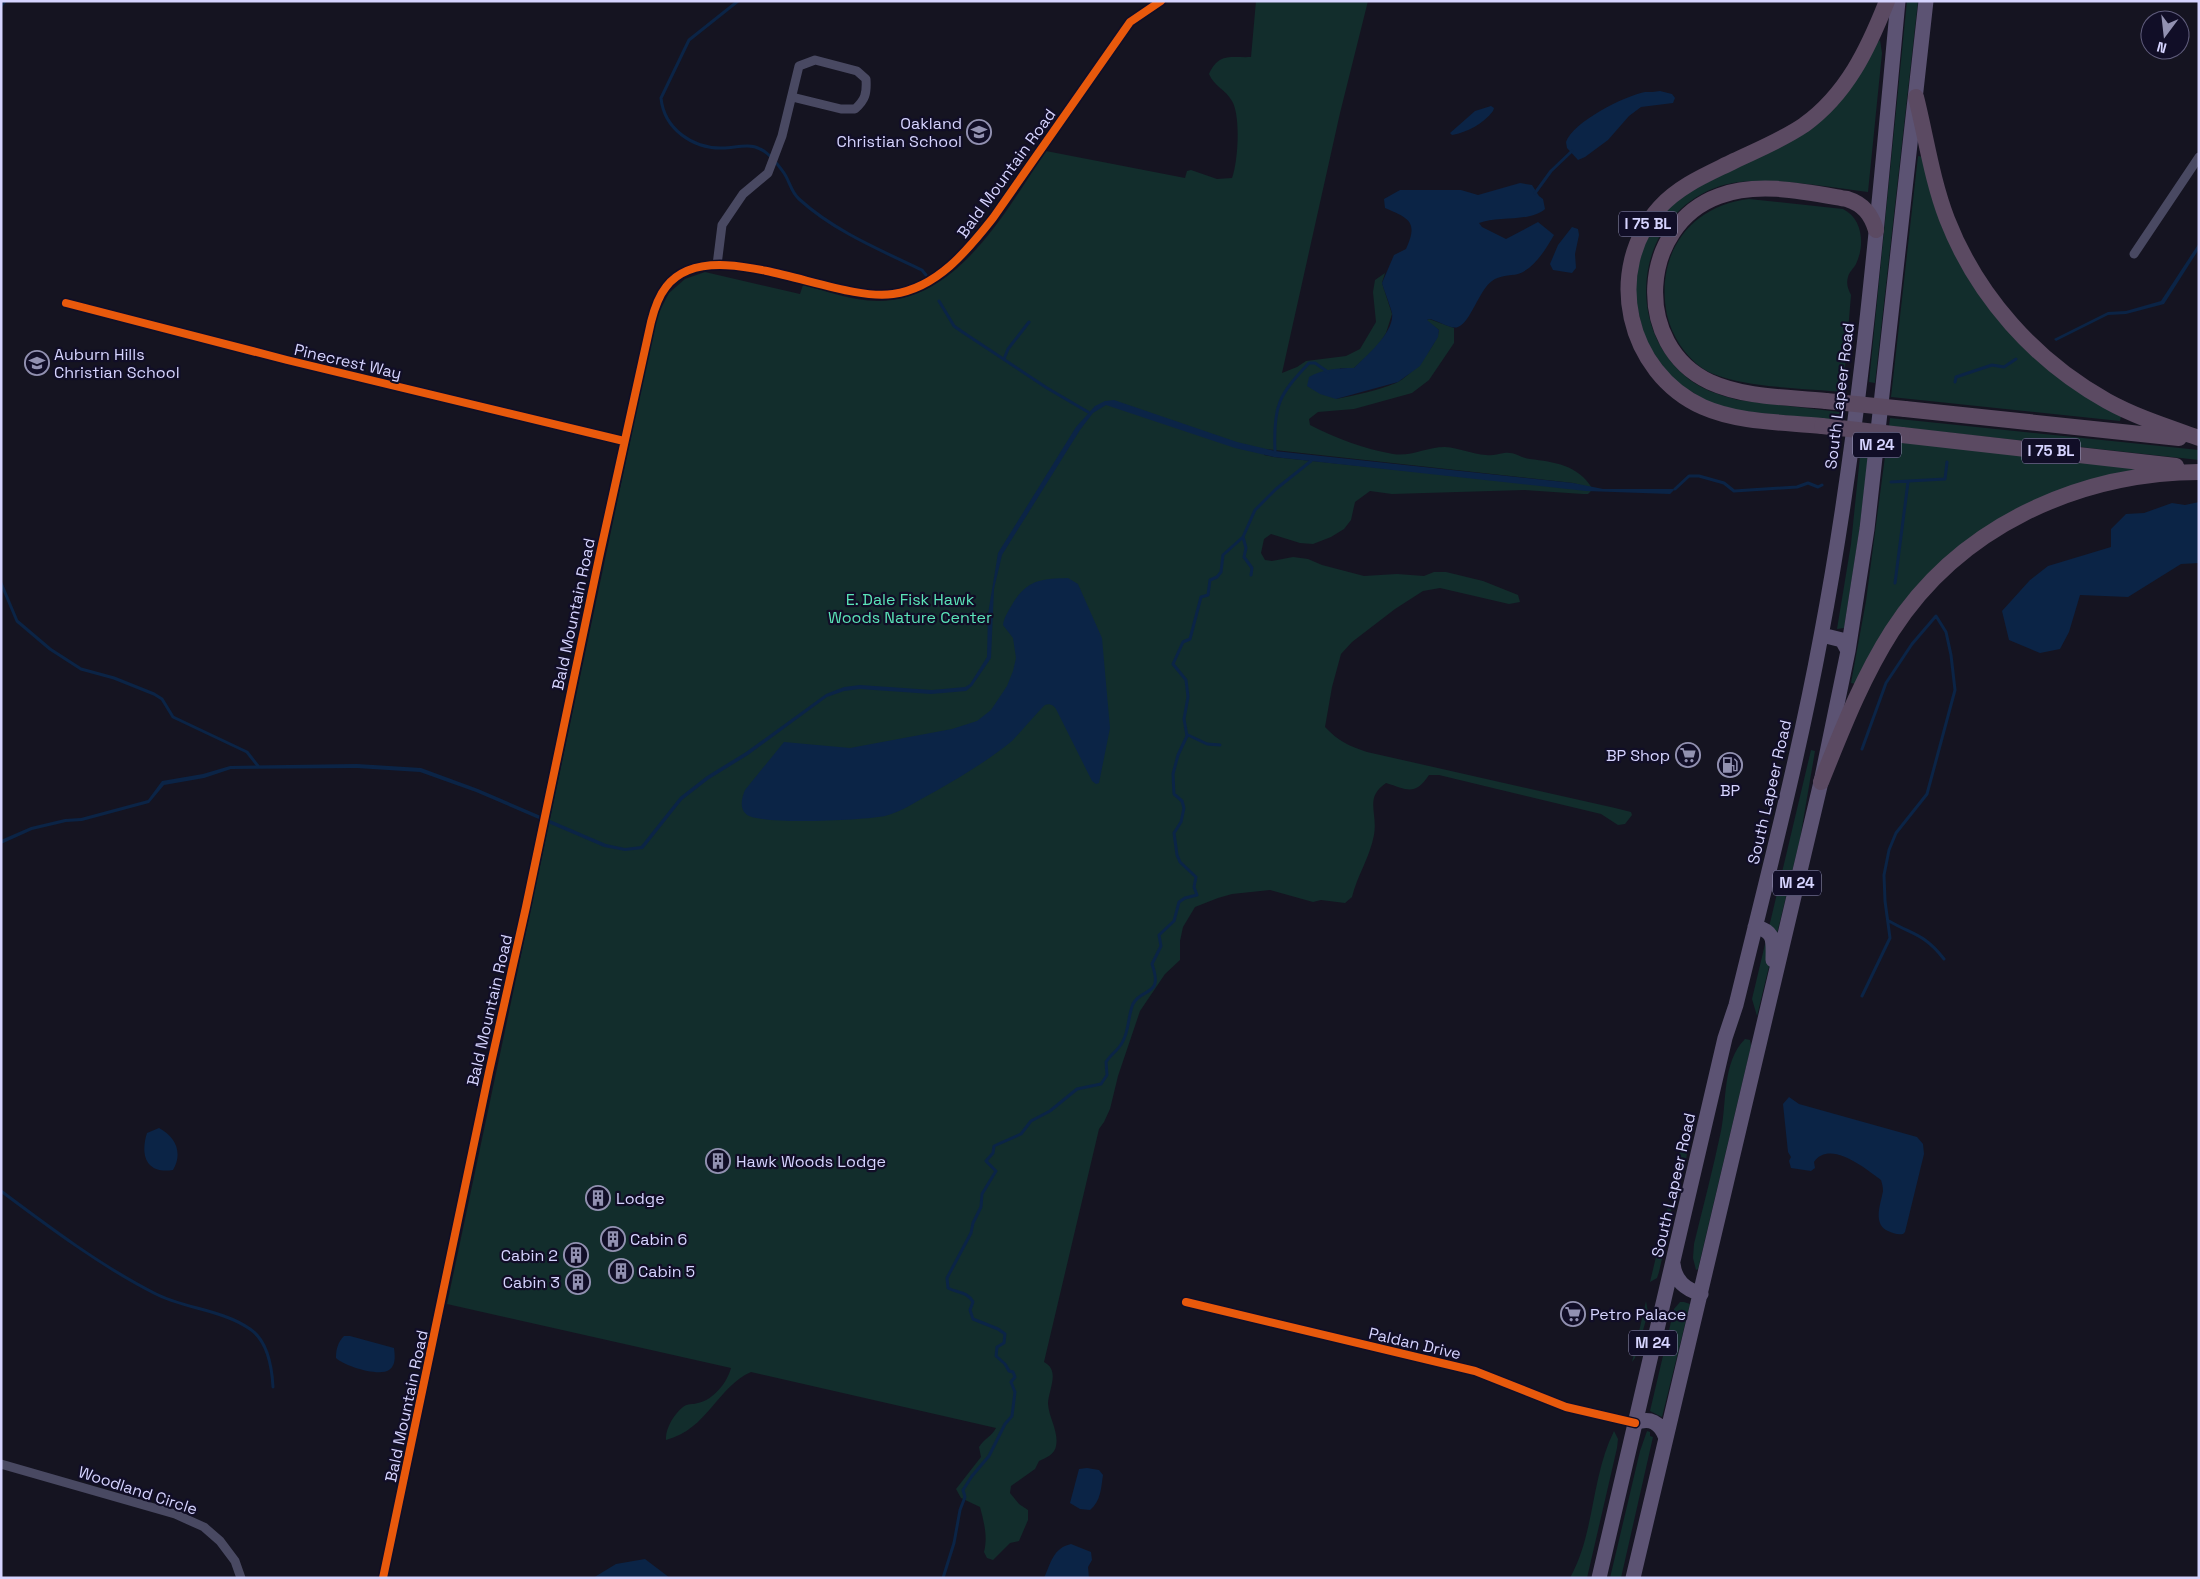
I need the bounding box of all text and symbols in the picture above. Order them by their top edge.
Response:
north arrow [2140,10,2190,60]
text: N [2155,38,2169,57]
street label: Bald Mountain Road [952,104,1060,242]
place label: Oakland Christian School [836,113,962,152]
school or university icon: Oakland Christian School [966,119,992,145]
road number: I 75 BL [1619,212,1677,236]
street label: South Lapeer Road [1820,322,1859,470]
street label: Pinecrest Way [292,339,404,384]
place label: Auburn Hills Christian School [54,344,180,383]
school or university icon: Auburn Hills Christian School [24,350,50,376]
road number: M 24 [1853,432,1901,458]
road number: I 75 BL [2022,438,2080,464]
street label: Bald Mountain Road [547,536,600,692]
park label: E. Dale Fisk Hawk Woods Nature Center [828,589,992,628]
street label: South Lapeer Road [1743,718,1796,866]
supermarket icon: BP Shop [1675,742,1701,768]
place label: BP Shop [1606,745,1670,766]
fuel station icon: BP [1717,752,1743,778]
place label: BP [1720,780,1740,801]
road number: M 24 [1773,870,1821,896]
street label: Bald Mountain Road [462,932,517,1088]
street label: South Lapeer Road [1647,1111,1700,1259]
building icon: Hawk Woods Lodge [705,1148,731,1174]
place label: Hawk Woods Lodge [736,1151,886,1172]
building icon: Lodge [585,1185,611,1211]
place label: Lodge [616,1188,665,1209]
building icon: Cabin 6 [600,1226,626,1252]
place label: Cabin 6 [630,1229,687,1250]
building icon: Cabin 2 [563,1242,589,1268]
place label: Cabin 2 [501,1245,558,1266]
building icon: Cabin 5 [608,1258,634,1284]
place label: Cabin 5 [638,1261,695,1282]
building icon: Cabin 3 [565,1269,591,1295]
place label: Cabin 3 [503,1272,560,1293]
supermarket icon: Petro Palace [1560,1301,1586,1327]
place label: Petro Palace [1590,1304,1686,1325]
street label: Paldan Drive [1367,1323,1463,1364]
street label: Bald Mountain Road [380,1328,433,1484]
road number: M 24 [1629,1330,1677,1356]
street label: Woodland Circle [76,1461,200,1520]

